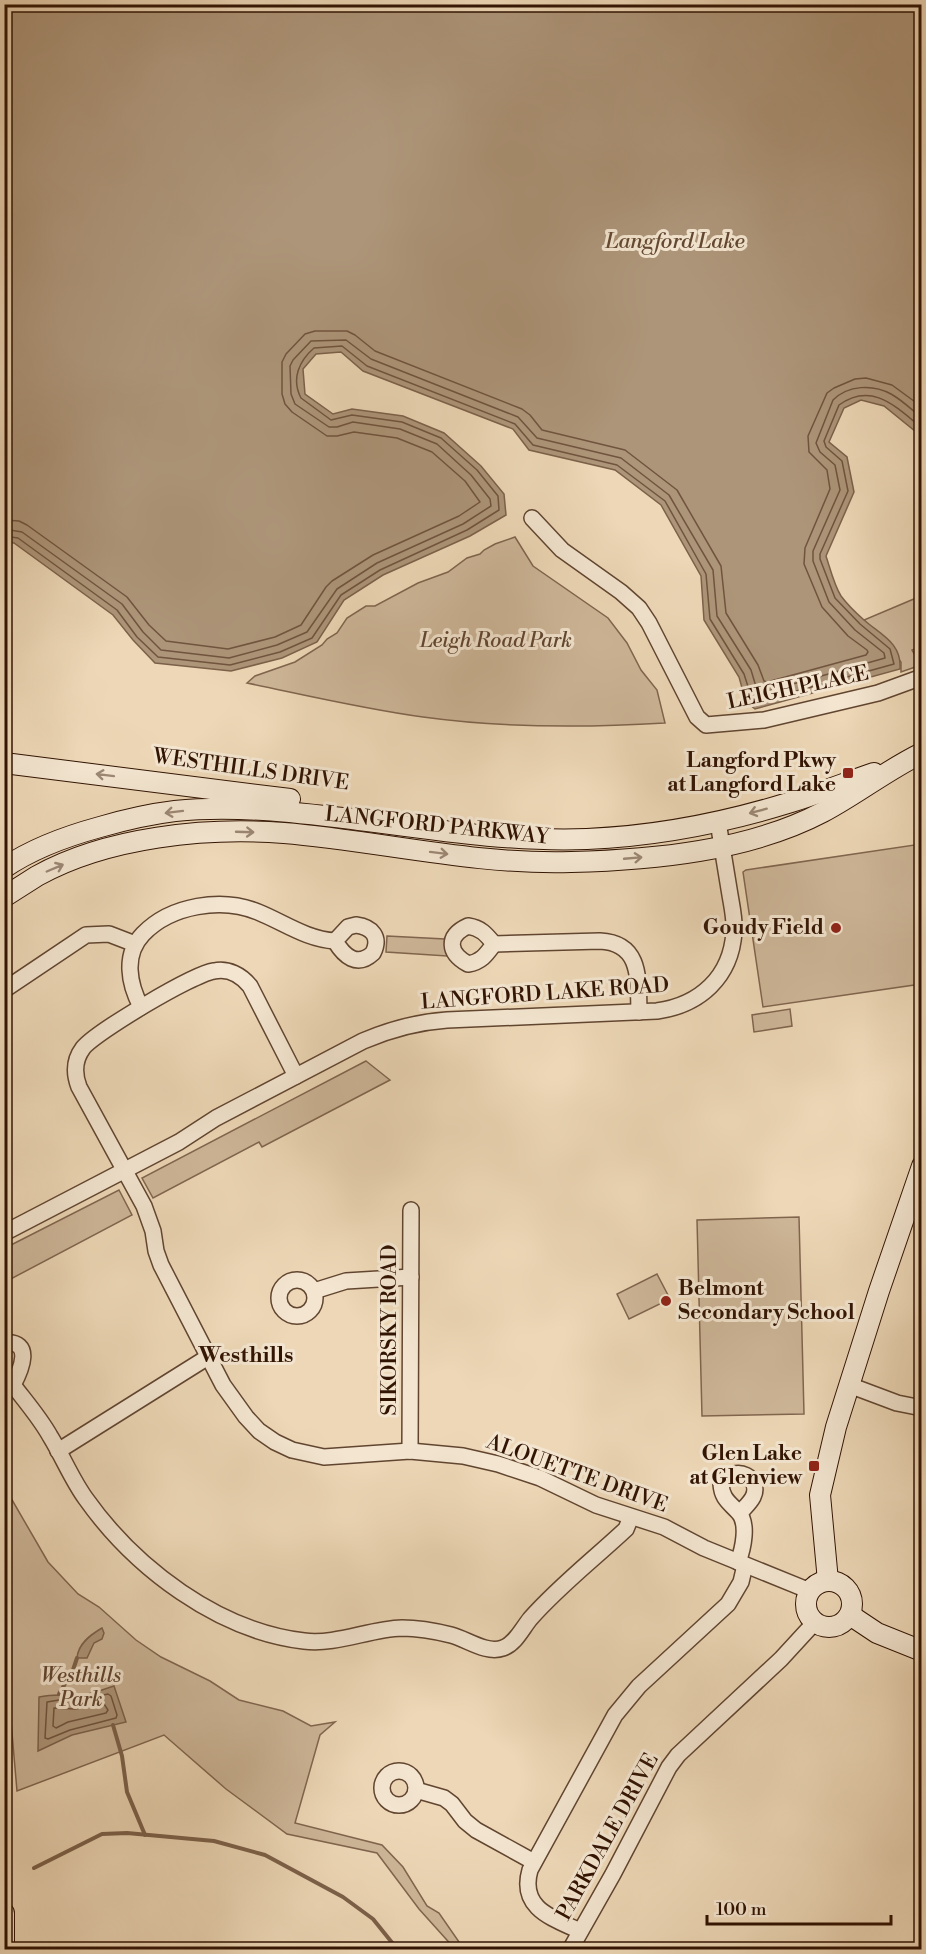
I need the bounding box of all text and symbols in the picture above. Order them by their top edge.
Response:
water label: Langford Lake [604,228,745,255]
park label: Leigh Road Park [419,628,572,654]
street label: LEIGH PLACE [725,660,871,716]
street label: WESTHILLS DRIVE [150,743,351,797]
place label: Langford Pkwy at Langford Lake [667,748,836,798]
marker: Langford Pkwy at Langford Lake [841,766,855,780]
one-way arrow [95,770,115,781]
street label: LANGFORD PARKWAY [324,801,552,851]
one-way arrow [749,806,768,818]
one-way arrow [165,807,184,818]
one-way arrow [235,826,255,838]
one-way arrow [428,848,448,859]
one-way arrow [623,852,643,863]
one-way arrow [46,862,64,874]
place label: Goudy Field [703,915,824,941]
marker: Goudy Field [829,921,843,935]
street label: LANGFORD LAKE ROAD [420,972,670,1016]
street label: SIKORSKY ROAD [377,1244,403,1416]
place label: Belmont Secondary School [678,1276,855,1326]
marker: Belmont Secondary School [659,1294,673,1308]
district label: Westhills [197,1342,294,1369]
street label: ALOUETTE DRIVE [482,1429,671,1519]
place label: Glen Lake at Glenview [689,1441,802,1491]
marker: Glen Lake at Glenview [807,1459,821,1473]
park label: Westhills Park [41,1663,121,1713]
street label: PARKDALE DRIVE [551,1749,665,1925]
scale bar [707,1888,892,1926]
text: 100 m [716,1898,767,1921]

